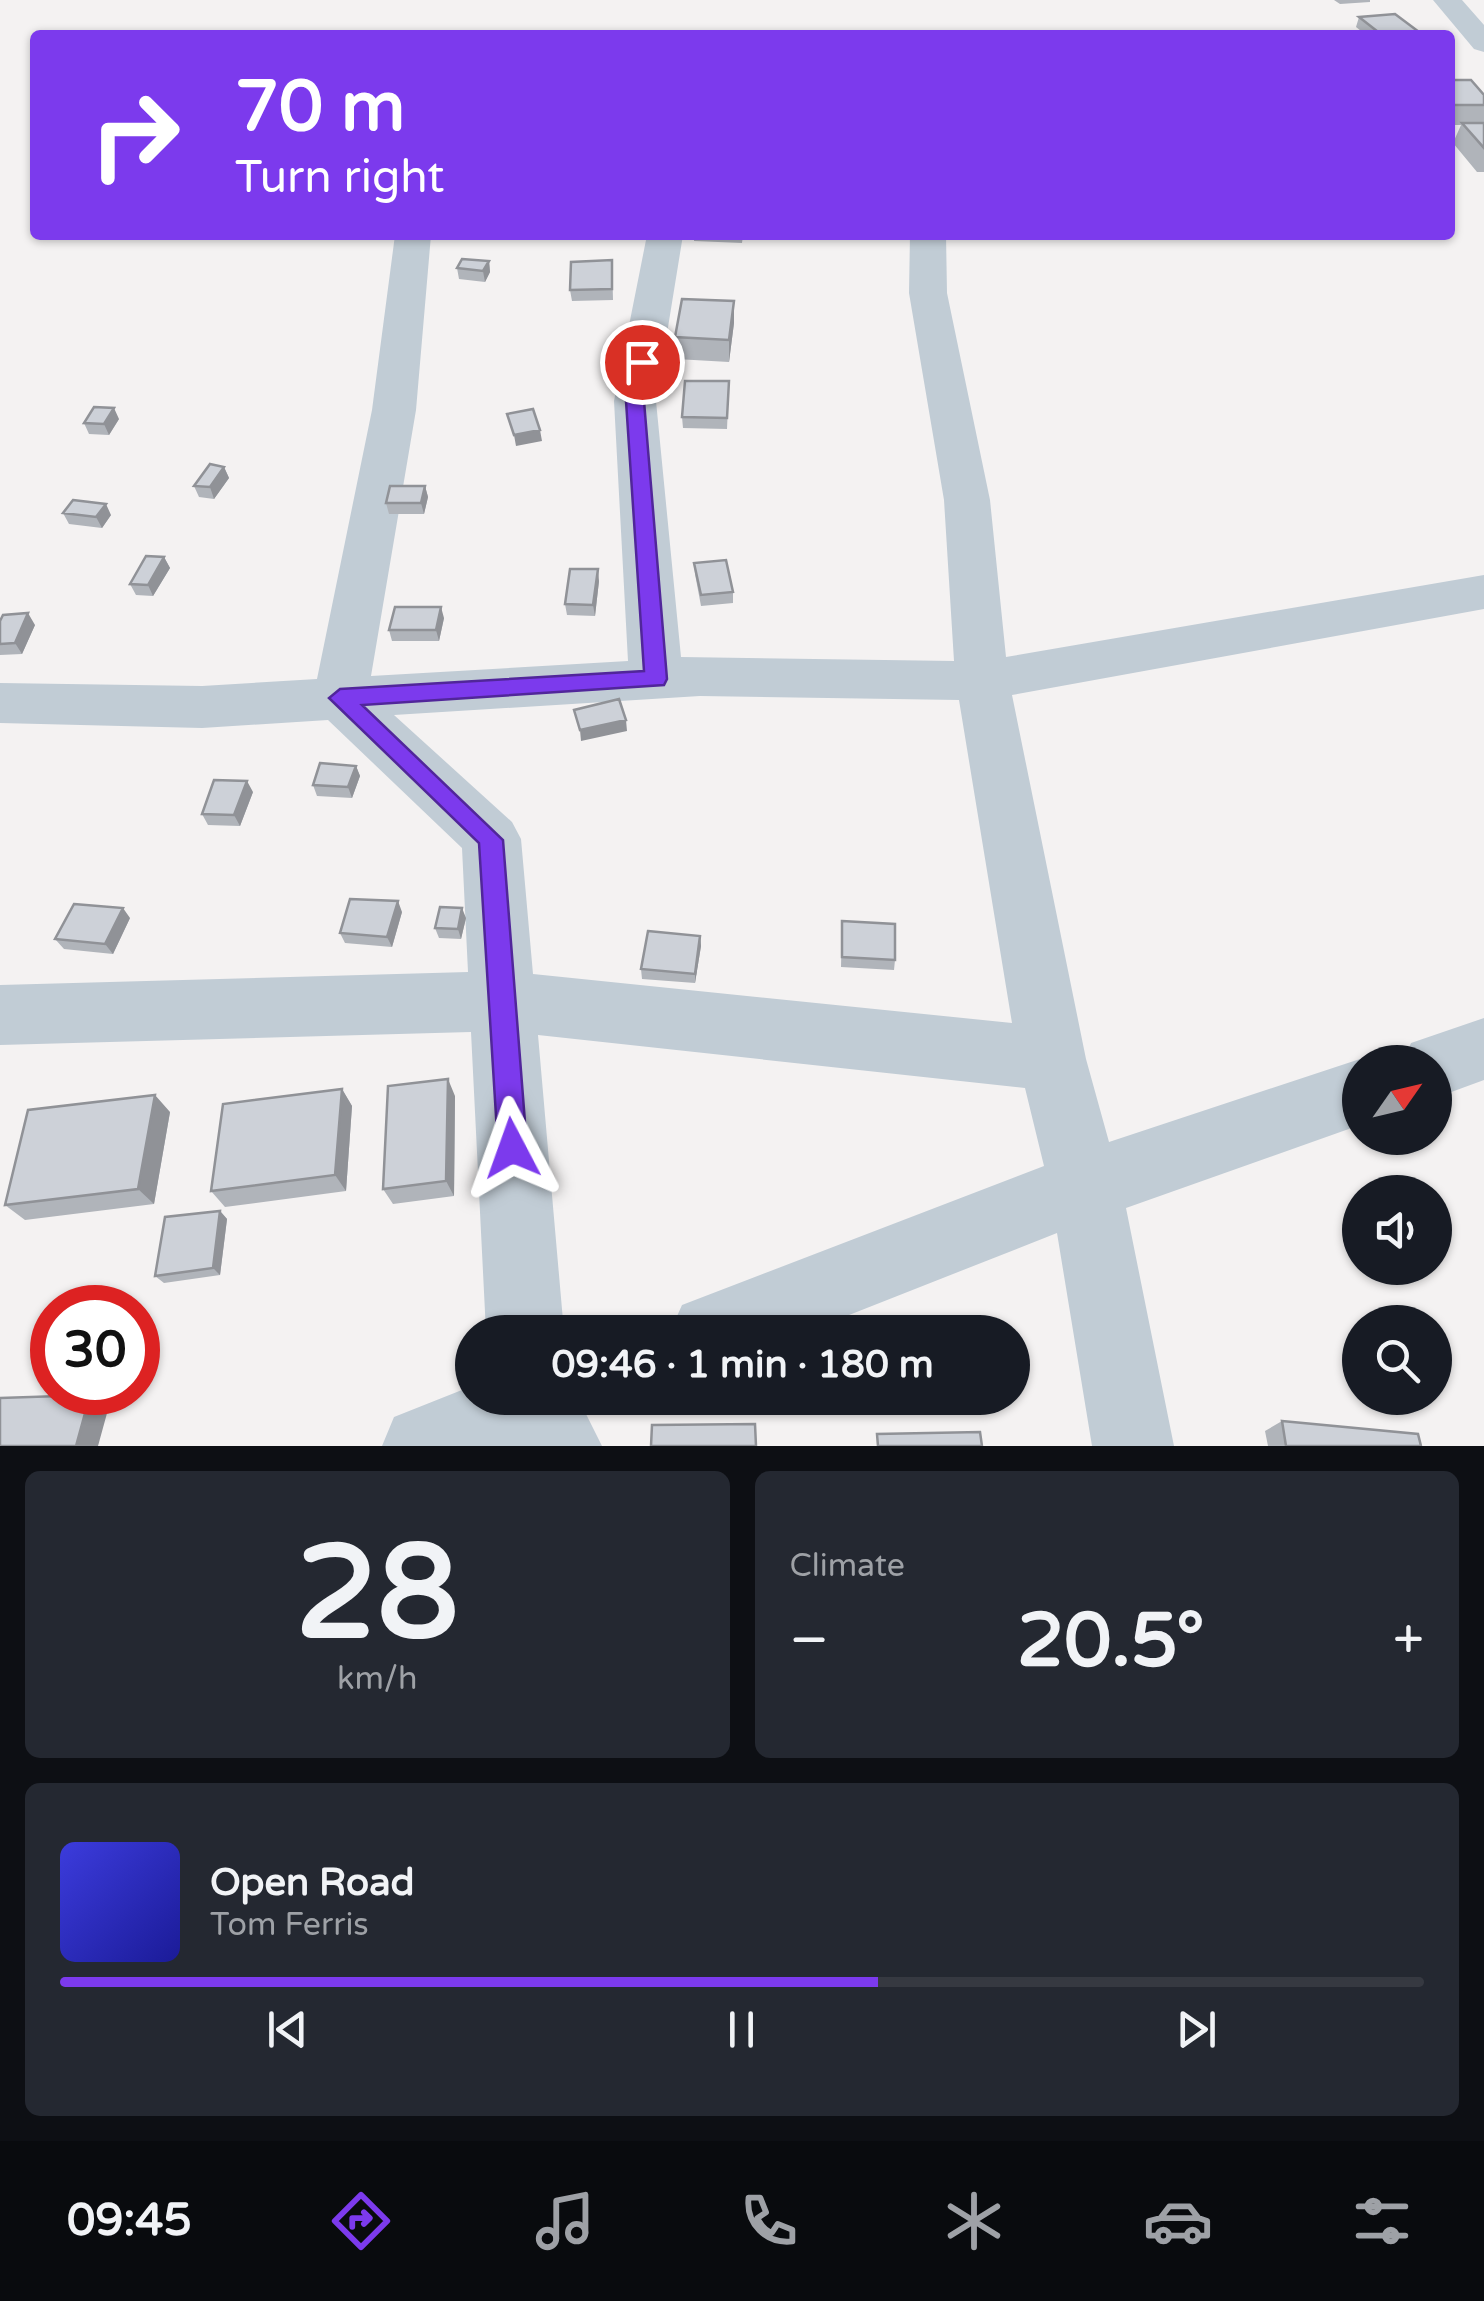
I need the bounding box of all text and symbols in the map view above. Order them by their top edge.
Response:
text: 70 m [235,66,405,150]
icon: right [70,70,200,200]
text: Turn right [235,151,444,205]
pin [600,320,685,405]
icon: arrive [615,335,670,390]
north arrow [1342,1045,1452,1155]
map controls [1342,1045,1452,1415]
position arrow [460,1096,564,1200]
button: sound [1342,1175,1452,1285]
speed limit sign: 30 [30,1285,160,1415]
button: search [1342,1305,1452,1415]
text: 09:46 · 1 min · 180 m [551,1342,934,1388]
text: 28 [296,1517,459,1673]
text: Climate [790,1547,905,1585]
text: 20.5° [1017,1596,1205,1686]
text: − [790,1608,829,1674]
text: + [1393,1608,1424,1674]
text: km/h [337,1660,417,1698]
text: Open Road [210,1860,415,1906]
text: Tom Ferris [210,1906,369,1944]
icon: previous [260,2002,315,2057]
icon: pause [714,2002,769,2057]
icon: next [1169,2002,1224,2057]
icon: directions [326,2186,396,2256]
icon: music [530,2186,600,2256]
icon: phone [734,2186,804,2256]
icon: climate [939,2186,1009,2256]
icon: car [1143,2186,1213,2256]
icon: filters [1347,2186,1417,2256]
text: 09:45 [67,2194,192,2248]

